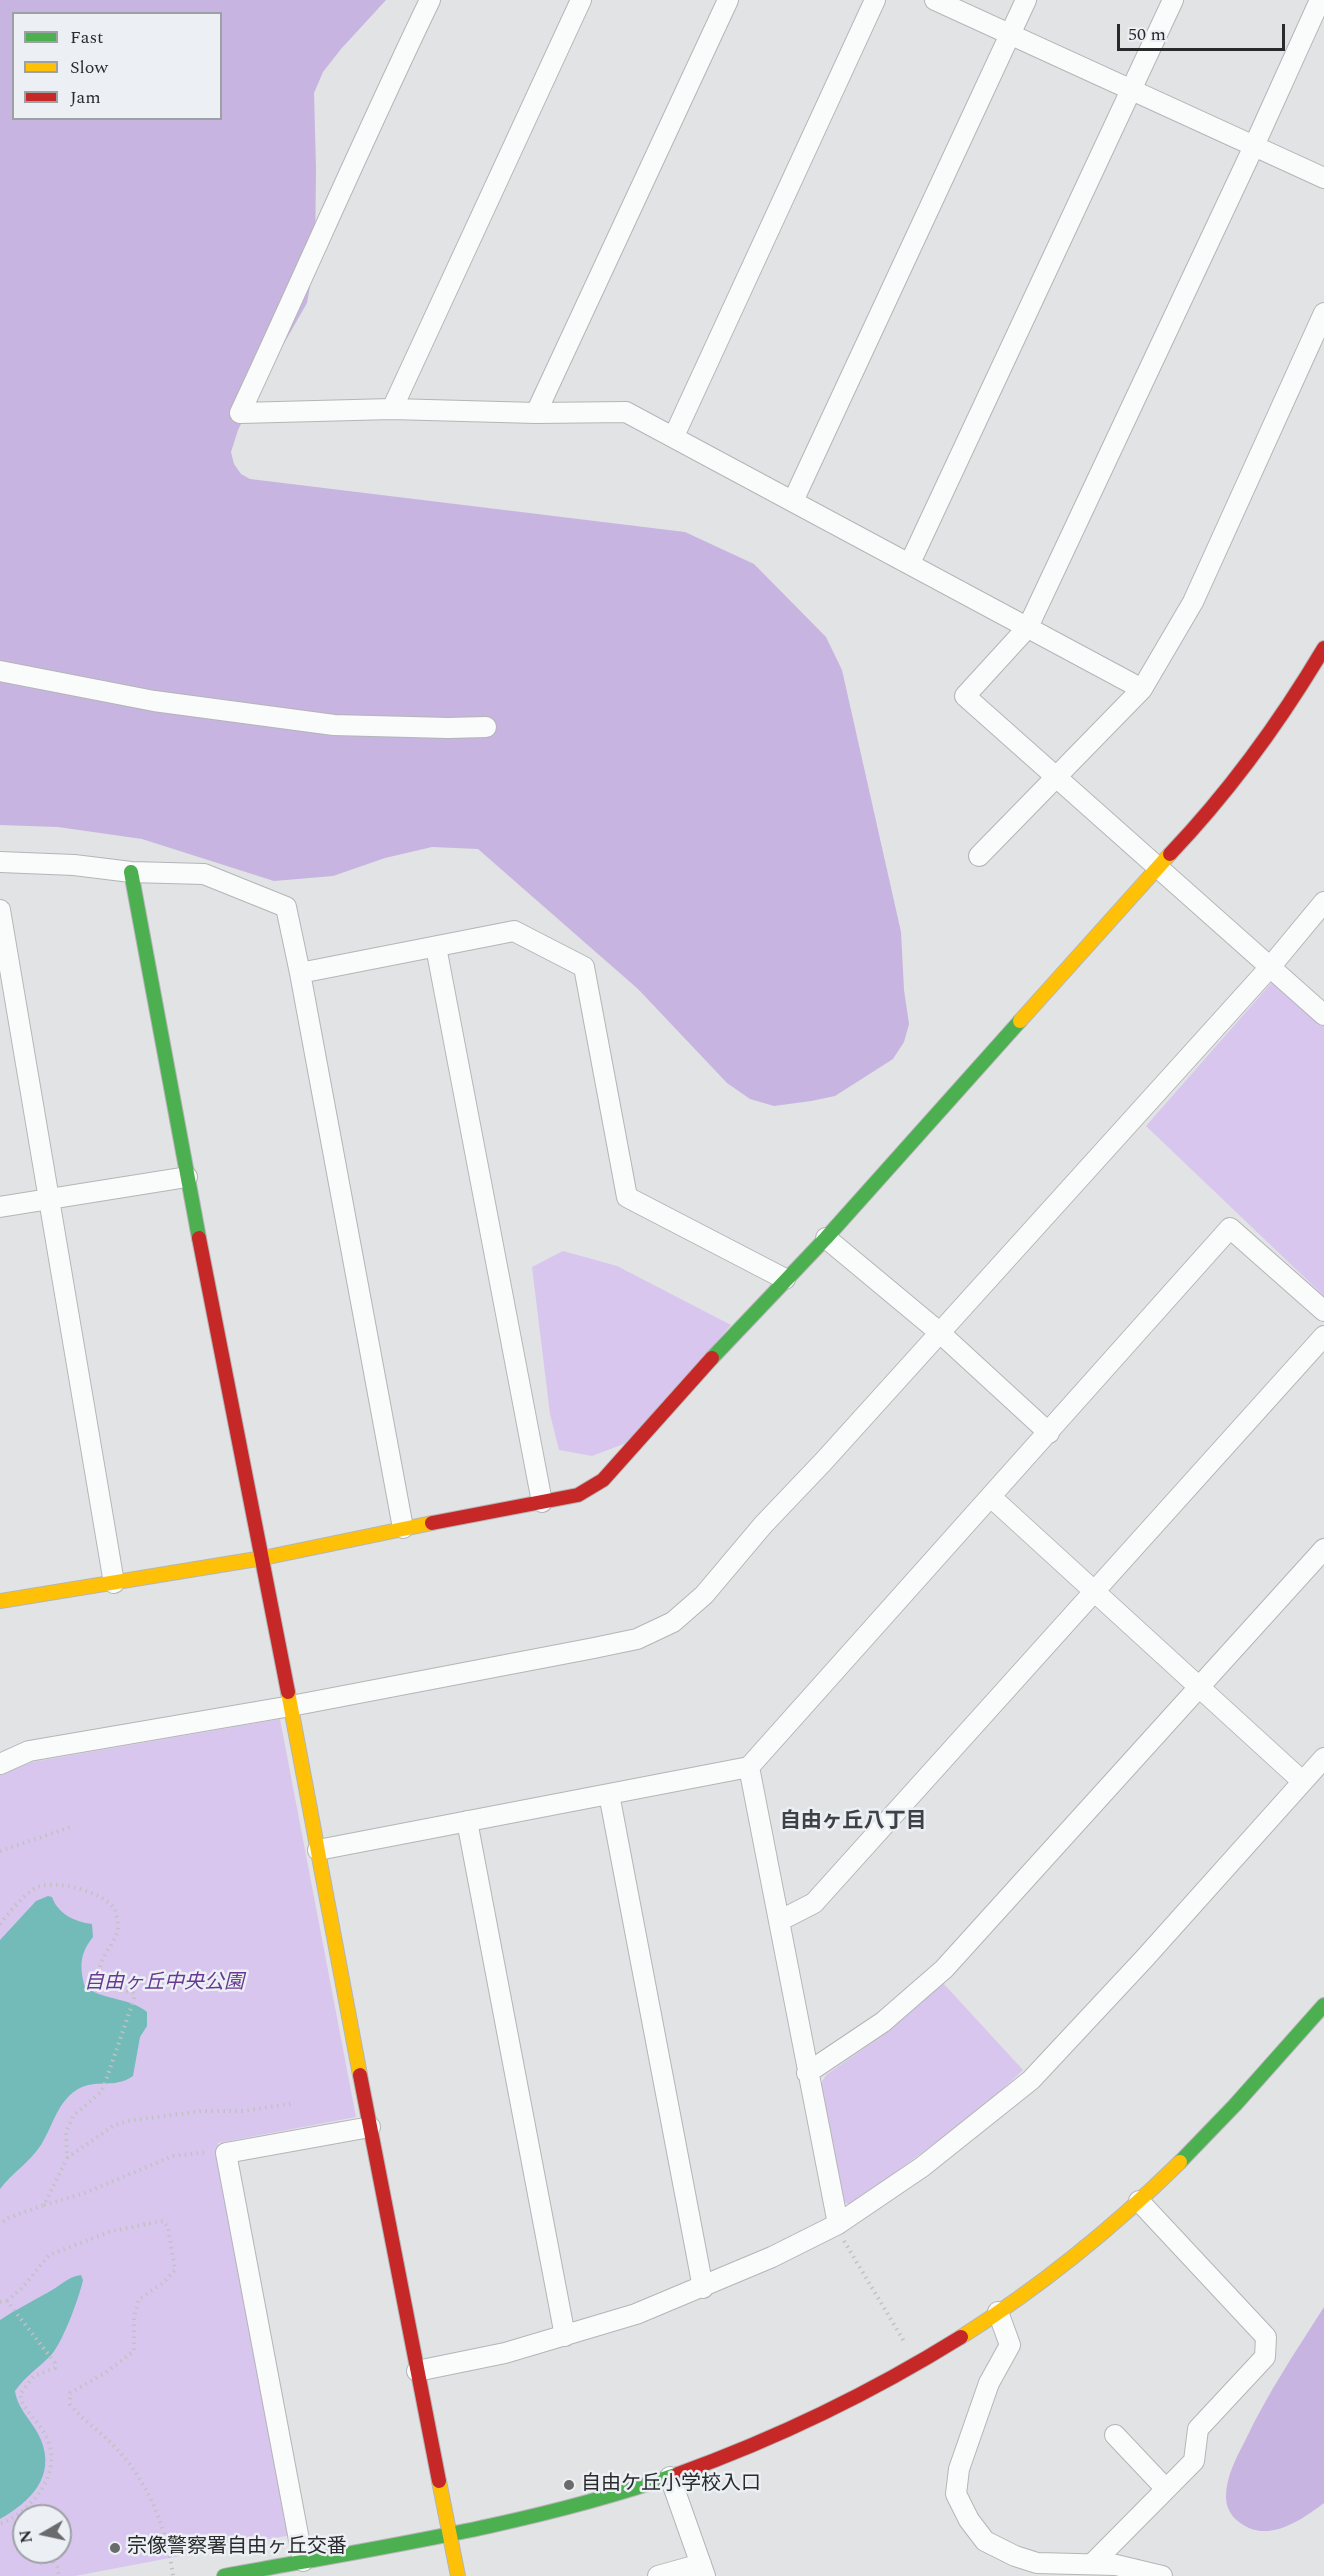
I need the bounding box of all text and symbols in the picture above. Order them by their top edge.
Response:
legend [12,12,222,120]
scale bar [1120,12,1288,50]
text: 50 m [1128,21,1166,48]
text: Fast [70,24,103,51]
text: Slow [70,54,108,81]
text: Jam [70,84,101,111]
district label: 自由ヶ丘八丁目 [780,1810,926,1836]
park label: 自由ヶ丘中央公園 [84,1972,244,1996]
place label: 自由ケ丘小学校入口 [581,2473,761,2497]
marker: 自由ケ丘小学校入口 [562,2478,576,2492]
north arrow [12,2504,72,2564]
text: N [13,2528,39,2545]
place label: 宗像警察署自由ヶ丘交番 [127,2536,347,2560]
marker: 宗像警察署自由ヶ丘交番 [108,2541,122,2555]

